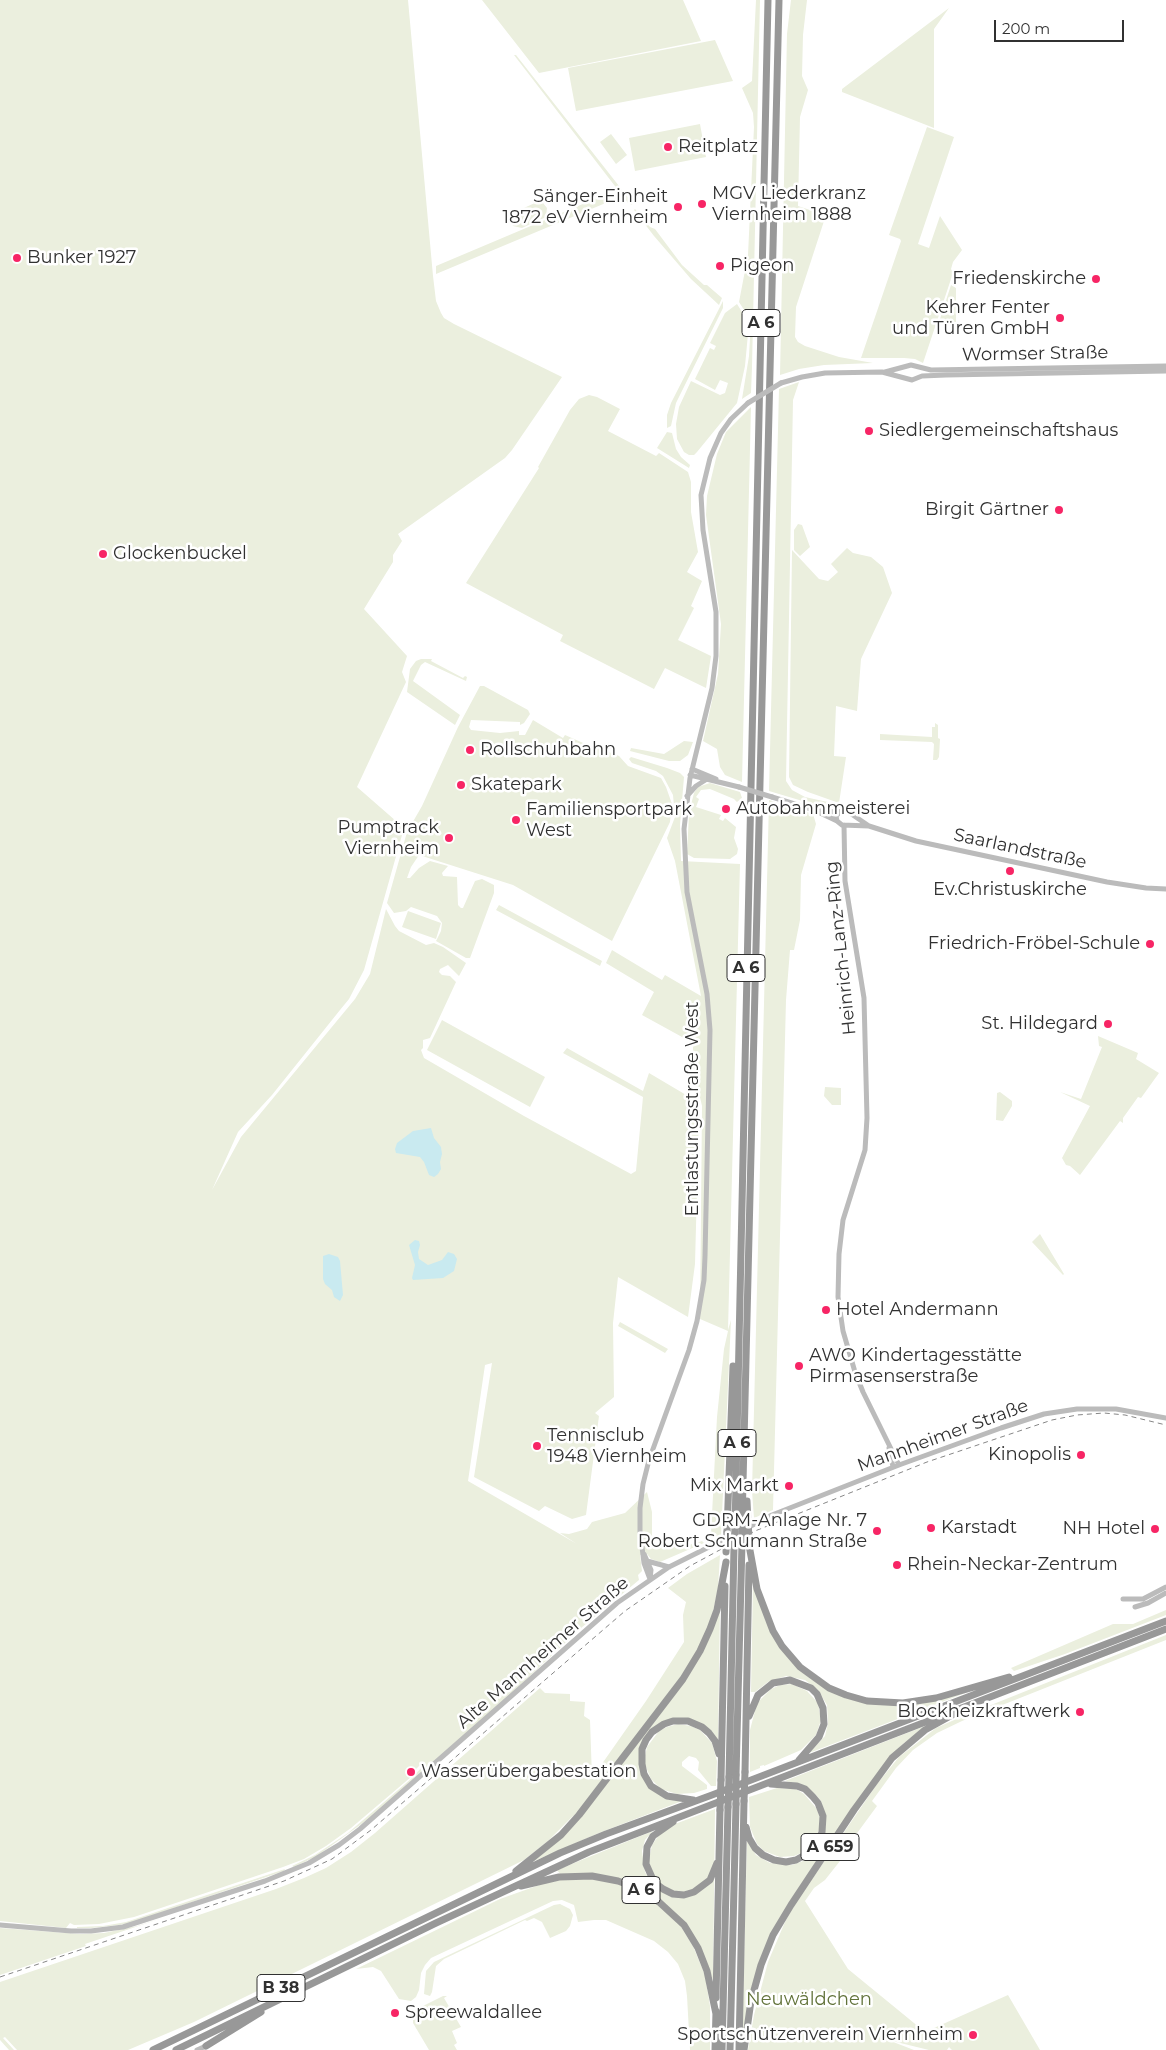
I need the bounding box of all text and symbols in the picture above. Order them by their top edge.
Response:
scale bar [996,10,1126,42]
text: 200 m [1002,19,1050,38]
place label: Reitplatz [678,136,758,158]
marker: Reitplatz [662,141,674,153]
place label: MGV Liederkranz Viernheim 1888 [712,183,866,225]
place label: Sänger-Einheit 1872 eV Viernheim [502,186,668,228]
marker: MGV Liederkranz Viernheim 1888 [696,198,708,210]
marker: Sänger-Einheit 1872 eV Viernheim [672,201,684,213]
place label: Bunker 1927 [27,247,136,269]
marker: Bunker 1927 [11,252,23,264]
place label: Pigeon [730,255,794,277]
marker: Pigeon [714,260,726,272]
place label: Friedenskirche [952,268,1086,290]
marker: Friedenskirche [1090,273,1102,285]
place label: Kehrer Fenter und Türen GmbH [892,297,1050,340]
road number: A 6 [742,309,780,336]
marker: Kehrer Fenter und Türen GmbH [1054,312,1066,324]
street label: Wormser Straße [962,342,1108,366]
place label: Siedlergemeinschaftshaus [879,420,1118,442]
marker: Siedlergemeinschaftshaus [863,425,875,437]
place label: Birgit Gärtner [925,499,1049,521]
marker: Birgit Gärtner [1053,504,1065,516]
place label: Glockenbuckel [113,543,247,565]
marker: Glockenbuckel [97,548,109,560]
place label: Rollschuhbahn [480,739,616,761]
marker: Rollschuhbahn [464,744,476,756]
place label: Skatepark [471,774,562,796]
marker: Skatepark [455,779,467,791]
place label: Autobahnmeisterei [736,798,910,820]
place label: Familiensportpark West [526,799,692,842]
marker: Autobahnmeisterei [720,803,732,815]
marker: Familiensportpark West [510,814,522,826]
place label: Pumptrack Viernheim [338,817,439,860]
street label: Saarlandstraße [952,824,1088,874]
marker: Pumptrack Viernheim [443,832,455,844]
street label: Heinrich-Lanz-Ring [821,860,861,1036]
marker: Ev.Christuskirche [1004,865,1016,877]
place label: Ev.Christuskirche [933,879,1087,901]
place label: Friedrich-Fröbel-Schule [928,933,1140,955]
marker: Friedrich-Fröbel-Schule [1144,938,1156,950]
road number: A 6 [727,954,765,981]
street label: Entlastungsstraße West [682,1001,704,1217]
place label: St. Hildegard [981,1013,1098,1035]
marker: St. Hildegard [1102,1018,1114,1030]
place label: Hotel Andermann [836,1299,999,1321]
marker: Hotel Andermann [820,1304,832,1316]
place label: AWO Kindertagesstätte Pirmasenserstraße [809,1345,1022,1388]
marker: AWO Kindertagesstätte Pirmasenserstraße [793,1360,805,1372]
street label: Mannheimer Straße [855,1395,1031,1477]
place label: Tennisclub 1948 Viernheim [547,1425,687,1468]
road number: A 6 [718,1430,756,1456]
marker: Tennisclub 1948 Viernheim [531,1440,543,1452]
place label: Kinopolis [988,1444,1071,1466]
marker: Kinopolis [1075,1449,1087,1461]
place label: Mix Markt [690,1475,779,1497]
marker: Mix Markt [783,1480,795,1492]
place label: GDRM-Anlage Nr. 7 Robert Schumann Straße [638,1510,867,1552]
place label: Karstadt [941,1517,1017,1539]
place label: NH Hotel [1062,1518,1145,1540]
marker: Karstadt [925,1522,937,1534]
marker: NH Hotel [1149,1523,1161,1535]
marker: GDRM-Anlage Nr. 7 Robert Schumann Straße [871,1525,883,1537]
place label: Rhein-Neckar-Zentrum [907,1554,1118,1576]
marker: Rhein-Neckar-Zentrum [891,1559,903,1571]
street label: Alte Mannheimer Straße [453,1573,633,1733]
place label: Blockheizkraftwerk [897,1701,1070,1723]
marker: Blockheizkraftwerk [1074,1706,1086,1718]
place label: Wasserübergabestation [421,1761,636,1783]
marker: Wasserübergabestation [405,1766,417,1778]
road number: A 659 [801,1834,859,1860]
road number: A 6 [622,1876,660,1904]
road number: B 38 [257,1975,305,2002]
park label: Neuwäldchen [746,1989,872,2011]
place label: Spreewaldallee [405,2002,542,2024]
marker: Spreewaldallee [389,2007,401,2019]
place label: Sportschützenverein Viernheim [677,2024,963,2046]
marker: Sportschützenverein Viernheim [967,2029,979,2041]

